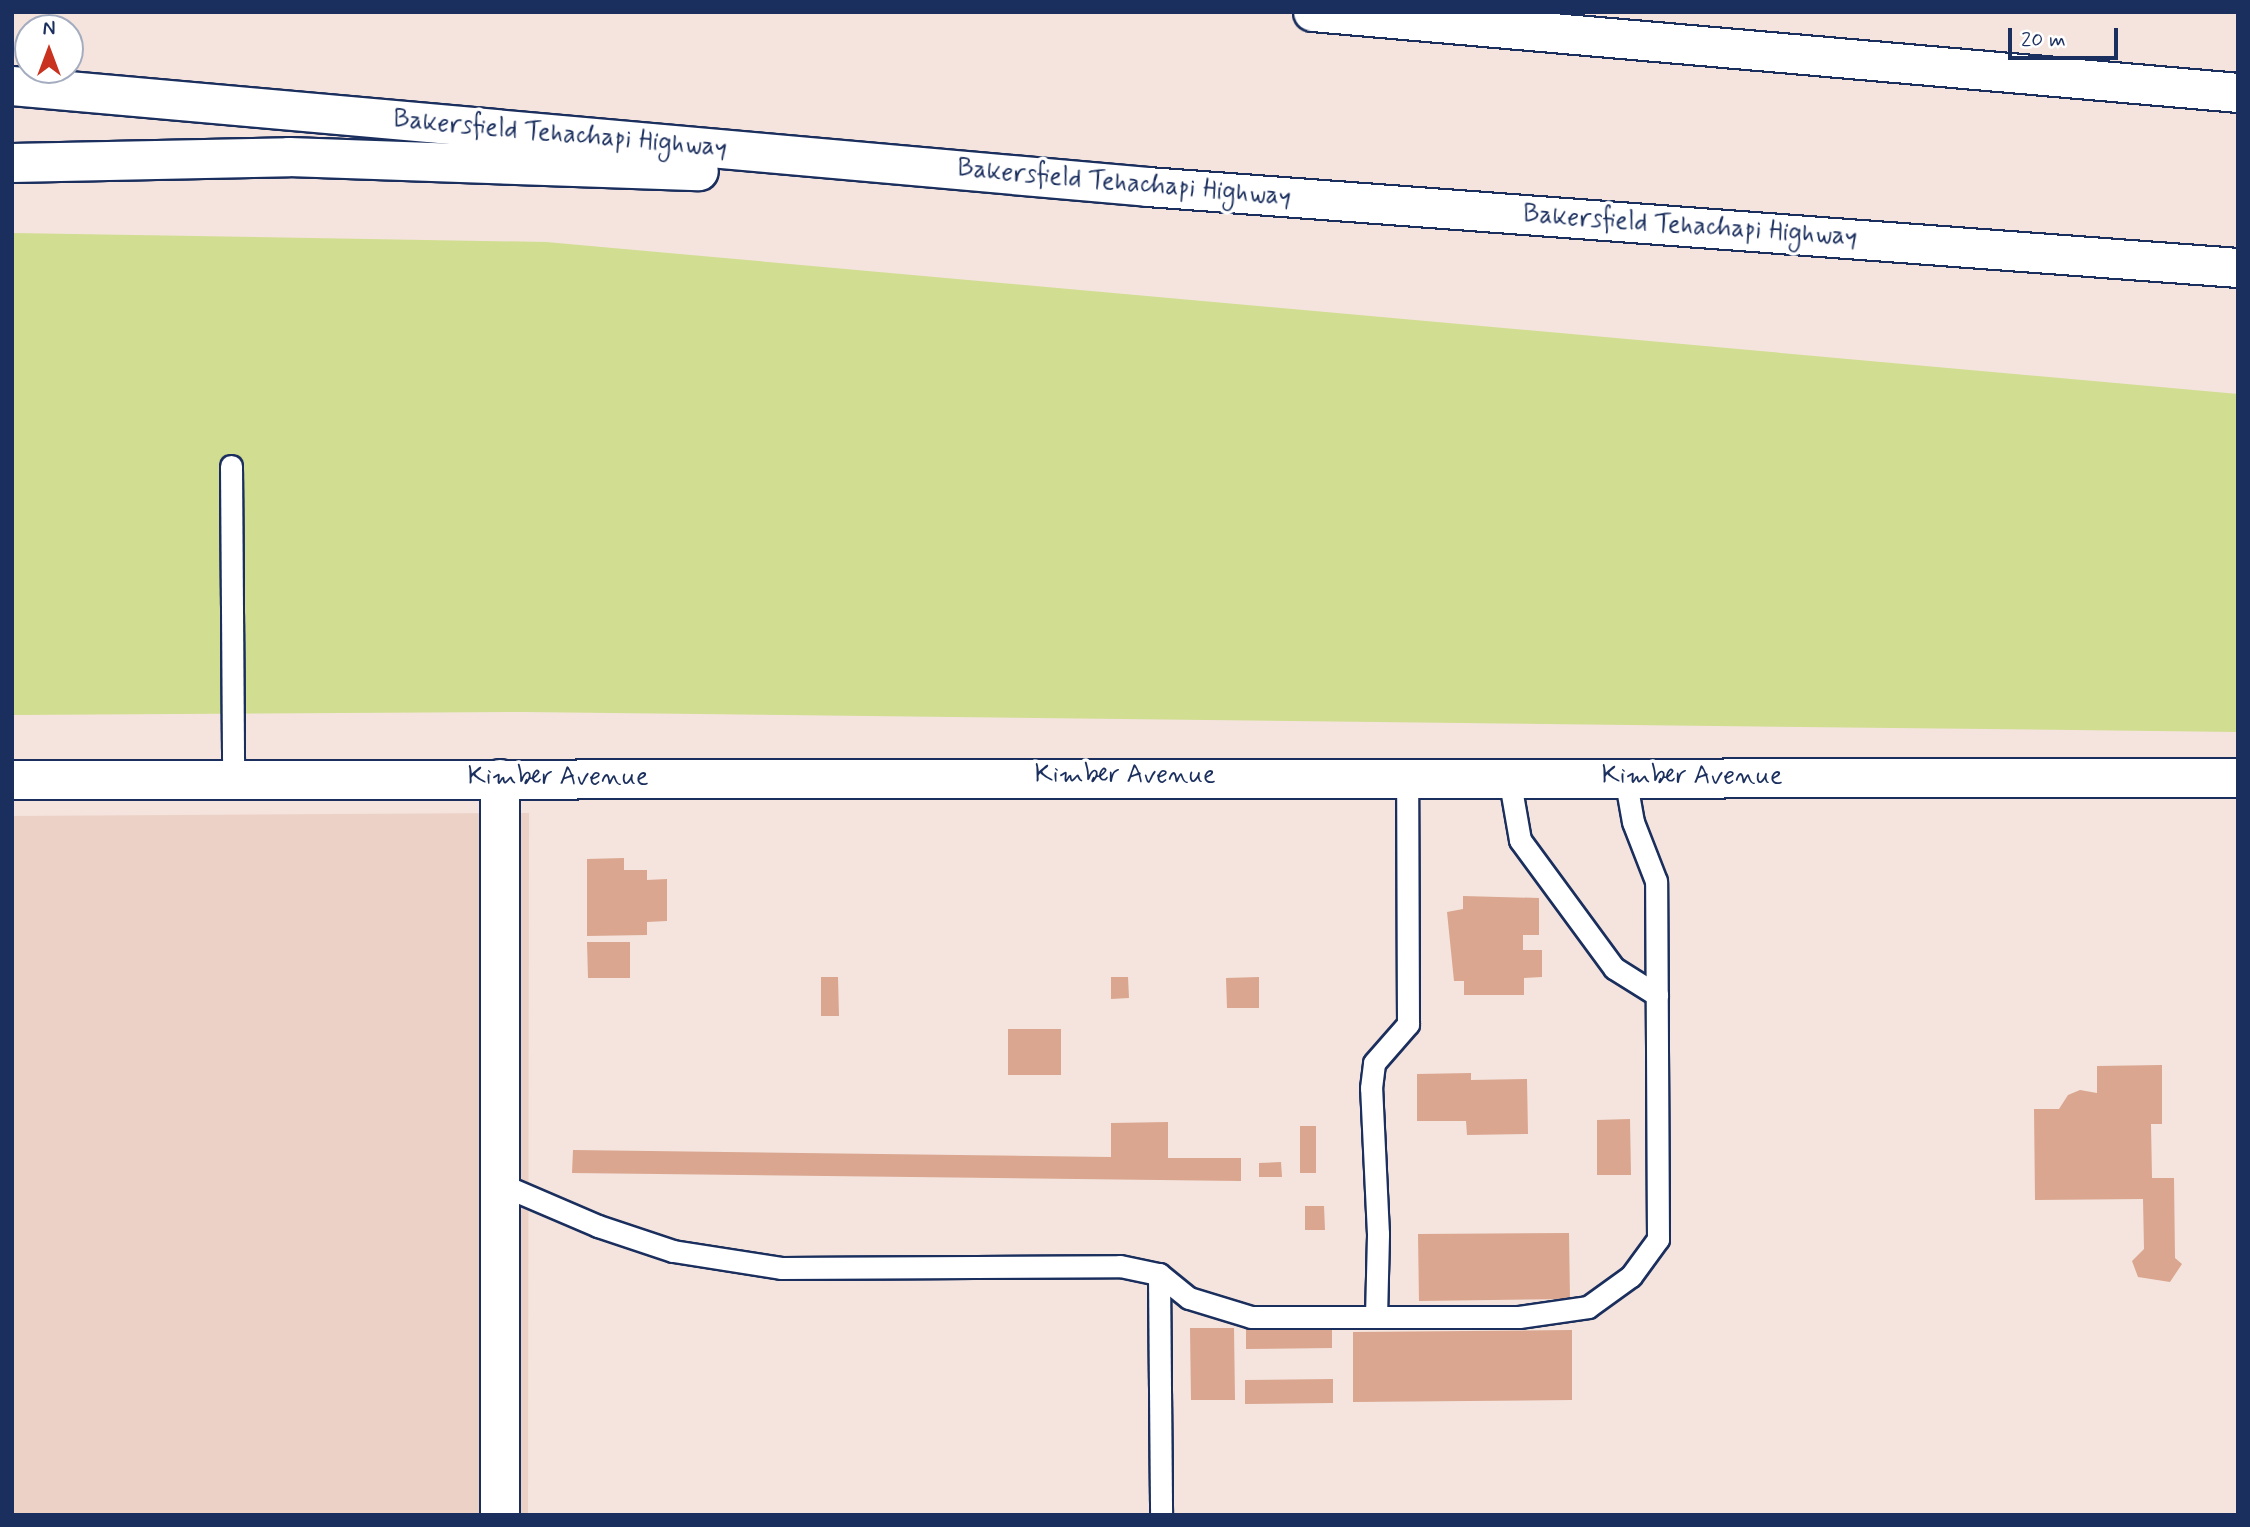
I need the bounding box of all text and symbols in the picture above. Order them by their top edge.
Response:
north arrow [14,14,84,84]
scale bar [2012,14,2122,58]
text: N [43,17,55,42]
text: 20 m [2021,26,2066,54]
street label: Bakersfield Tehachapi Highway [392,105,728,165]
street label: Bakersfield Tehachapi Highway [956,154,1292,214]
street label: Bakersfield Tehachapi Highway [1522,200,1858,254]
street label: Kimber Avenue [1038,760,1212,792]
street label: Kimber Avenue [1605,761,1779,793]
street label: Kimber Avenue [471,762,645,794]

